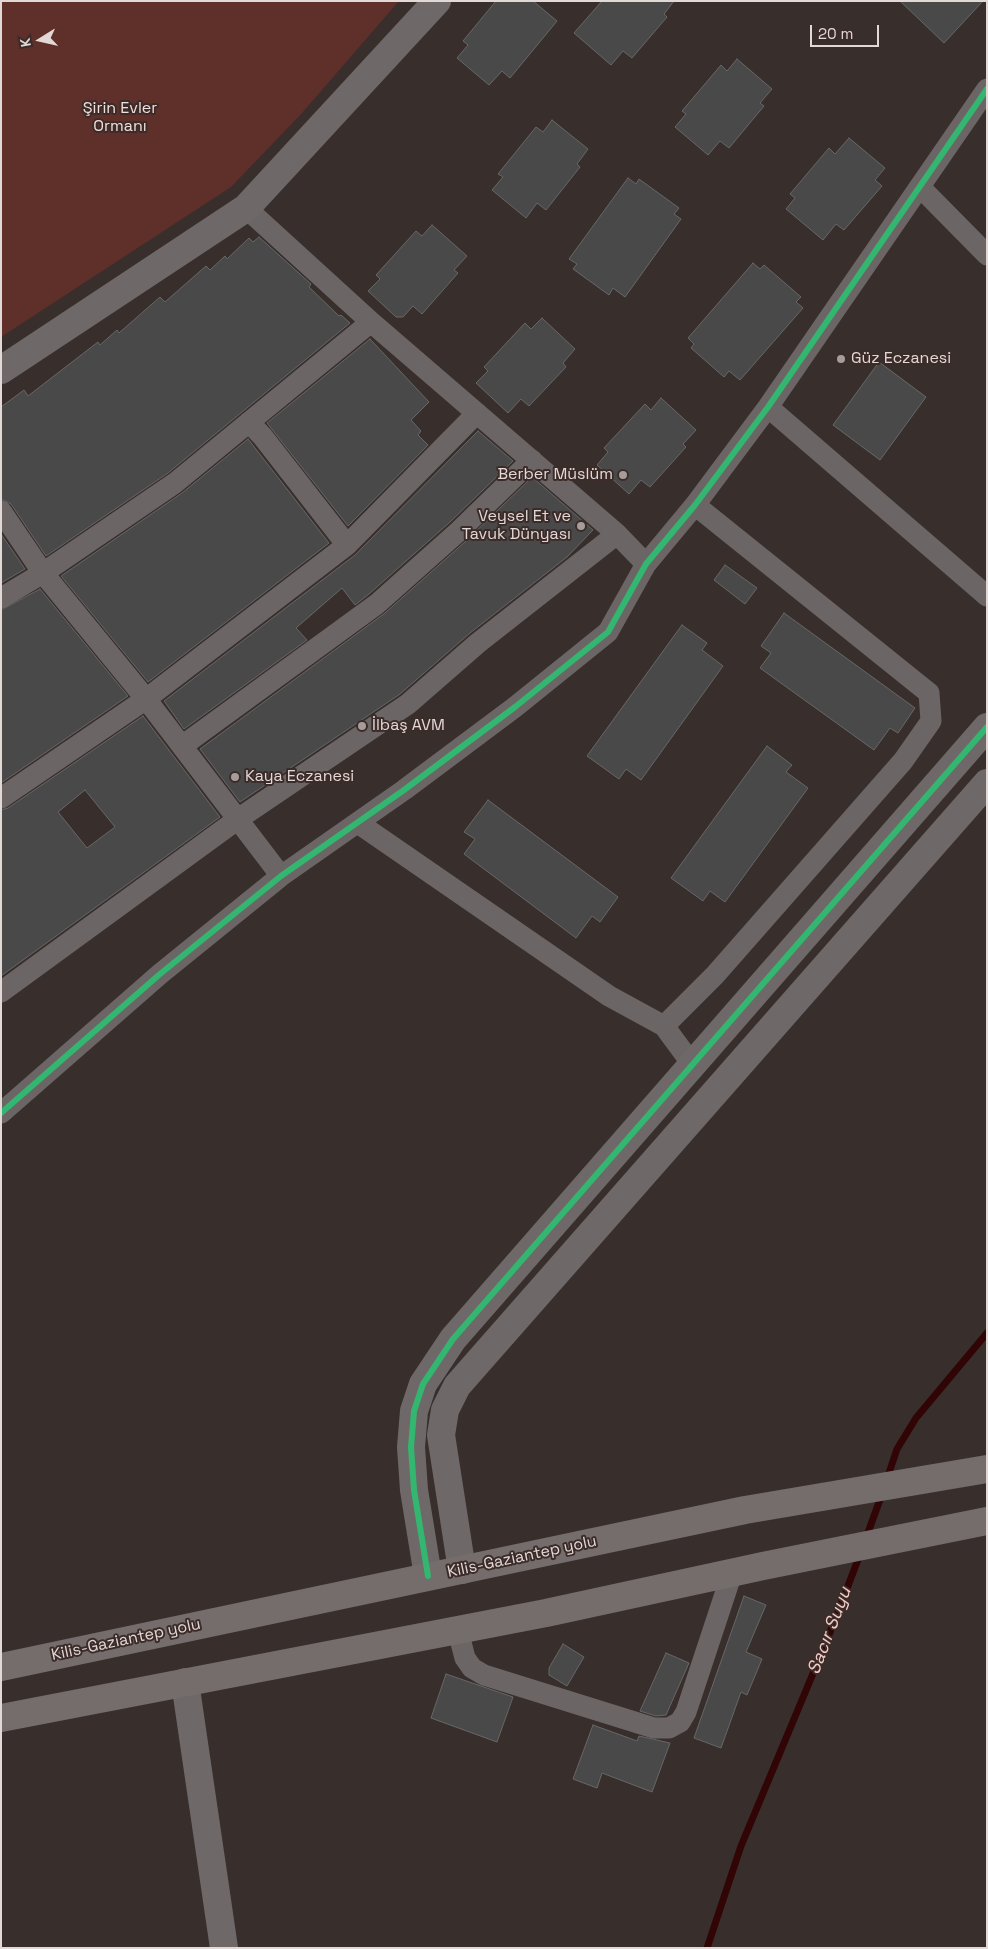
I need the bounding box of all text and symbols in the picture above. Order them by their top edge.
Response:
north arrow [15,15,65,65]
scale bar [813,15,882,47]
text: 20 m [818,24,853,43]
text: K [16,37,35,48]
park label: Şirin Evler Ormanı [83,99,157,137]
place label: Güz Eczanesi [851,349,951,369]
marker: Güz Eczanesi [835,353,847,365]
place label: Berber Müslüm [497,465,613,485]
marker: Berber Müslüm [617,469,629,481]
place label: Veysel Et ve Tavuk Dünyası [462,507,571,545]
marker: Veysel Et ve Tavuk Dünyası [575,520,587,532]
place label: İlbaş AVM [372,716,445,736]
marker: İlbaş AVM [356,720,368,732]
place label: Kaya Eczanesi [245,767,354,787]
marker: Kaya Eczanesi [229,771,241,783]
street label: Kilis-Gaziantep yolu [445,1532,599,1582]
water label: Sacır Suyu [803,1584,857,1678]
street label: Kilis-Gaziantep yolu [49,1615,203,1665]

